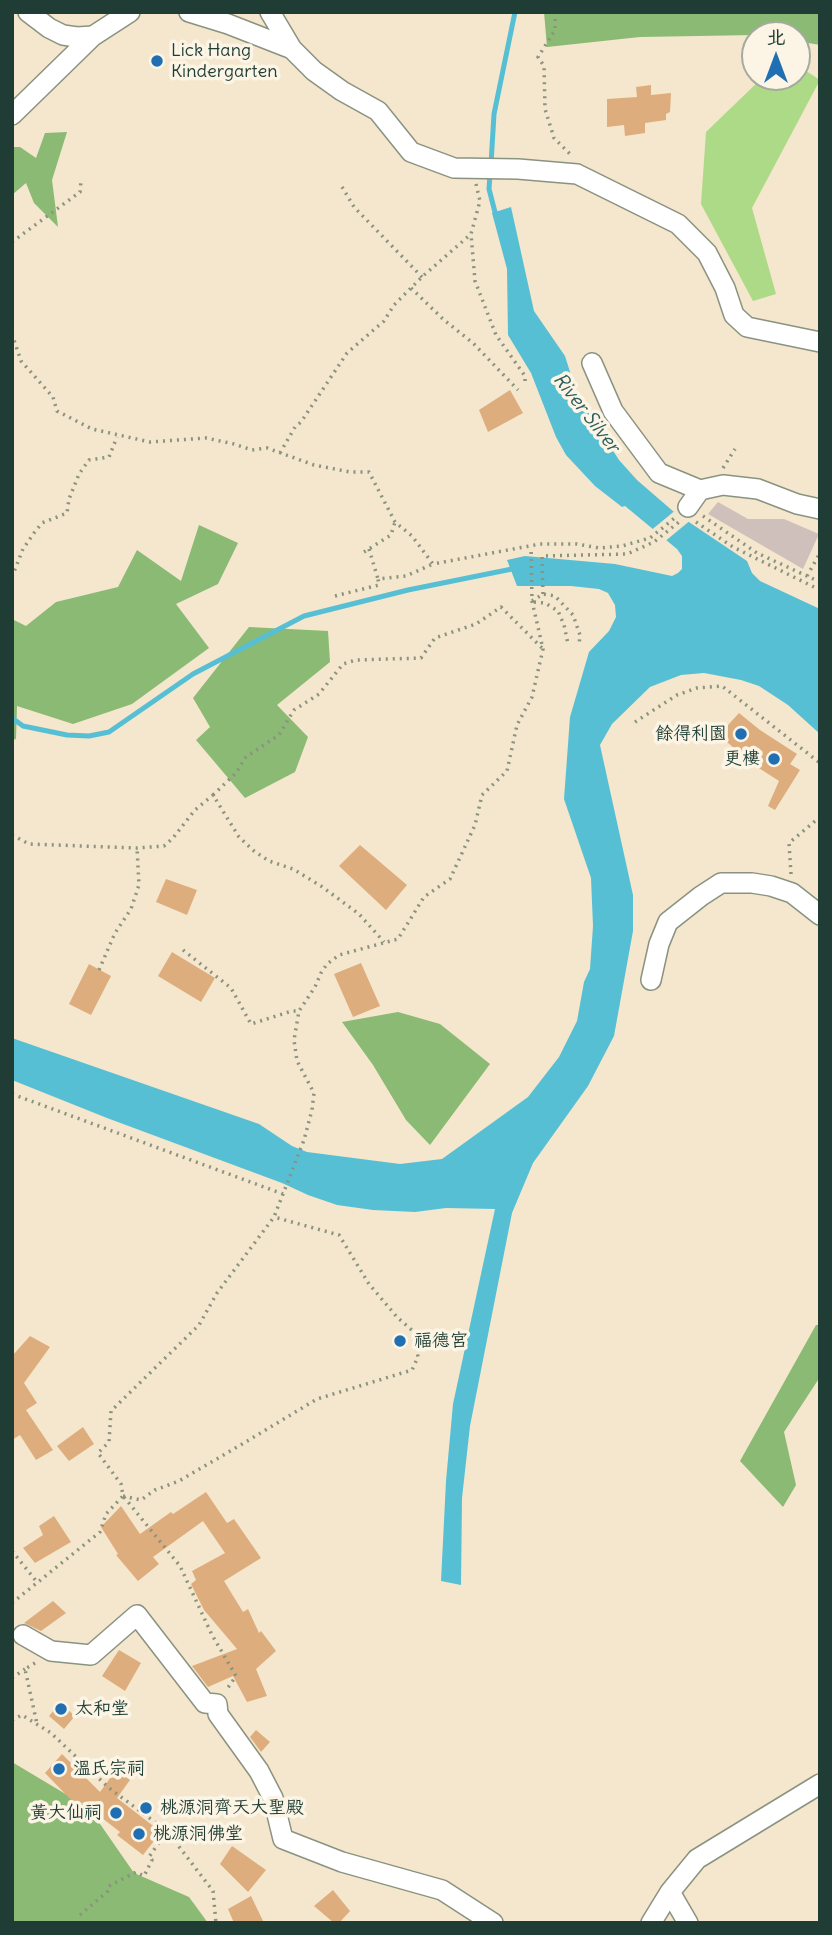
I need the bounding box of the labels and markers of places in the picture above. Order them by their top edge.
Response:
place label: Lick Hang Kindergarten [171,40,278,82]
marker: Lick Hang Kindergarten [149,53,165,69]
place label: 餘得利園 [655,723,727,745]
marker: 餘得利園 [733,726,749,742]
place label: 更樓 [724,748,760,770]
marker: 更樓 [766,751,782,767]
place label: 福德宮 [414,1330,468,1352]
marker: 福德宮 [392,1333,408,1349]
place label: 太和堂 [75,1698,129,1720]
marker: 太和堂 [53,1701,69,1717]
place label: 溫氏宗祠 [73,1758,145,1780]
marker: 溫氏宗祠 [51,1761,67,1777]
place label: 桃源洞齊天大聖殿 [160,1797,304,1819]
marker: 桃源洞齊天大聖殿 [138,1800,154,1816]
place label: 黃大仙祠 [30,1802,102,1824]
marker: 黃大仙祠 [108,1805,124,1821]
place label: 桃源洞佛堂 [153,1823,243,1845]
marker: 桃源洞佛堂 [131,1826,147,1842]

